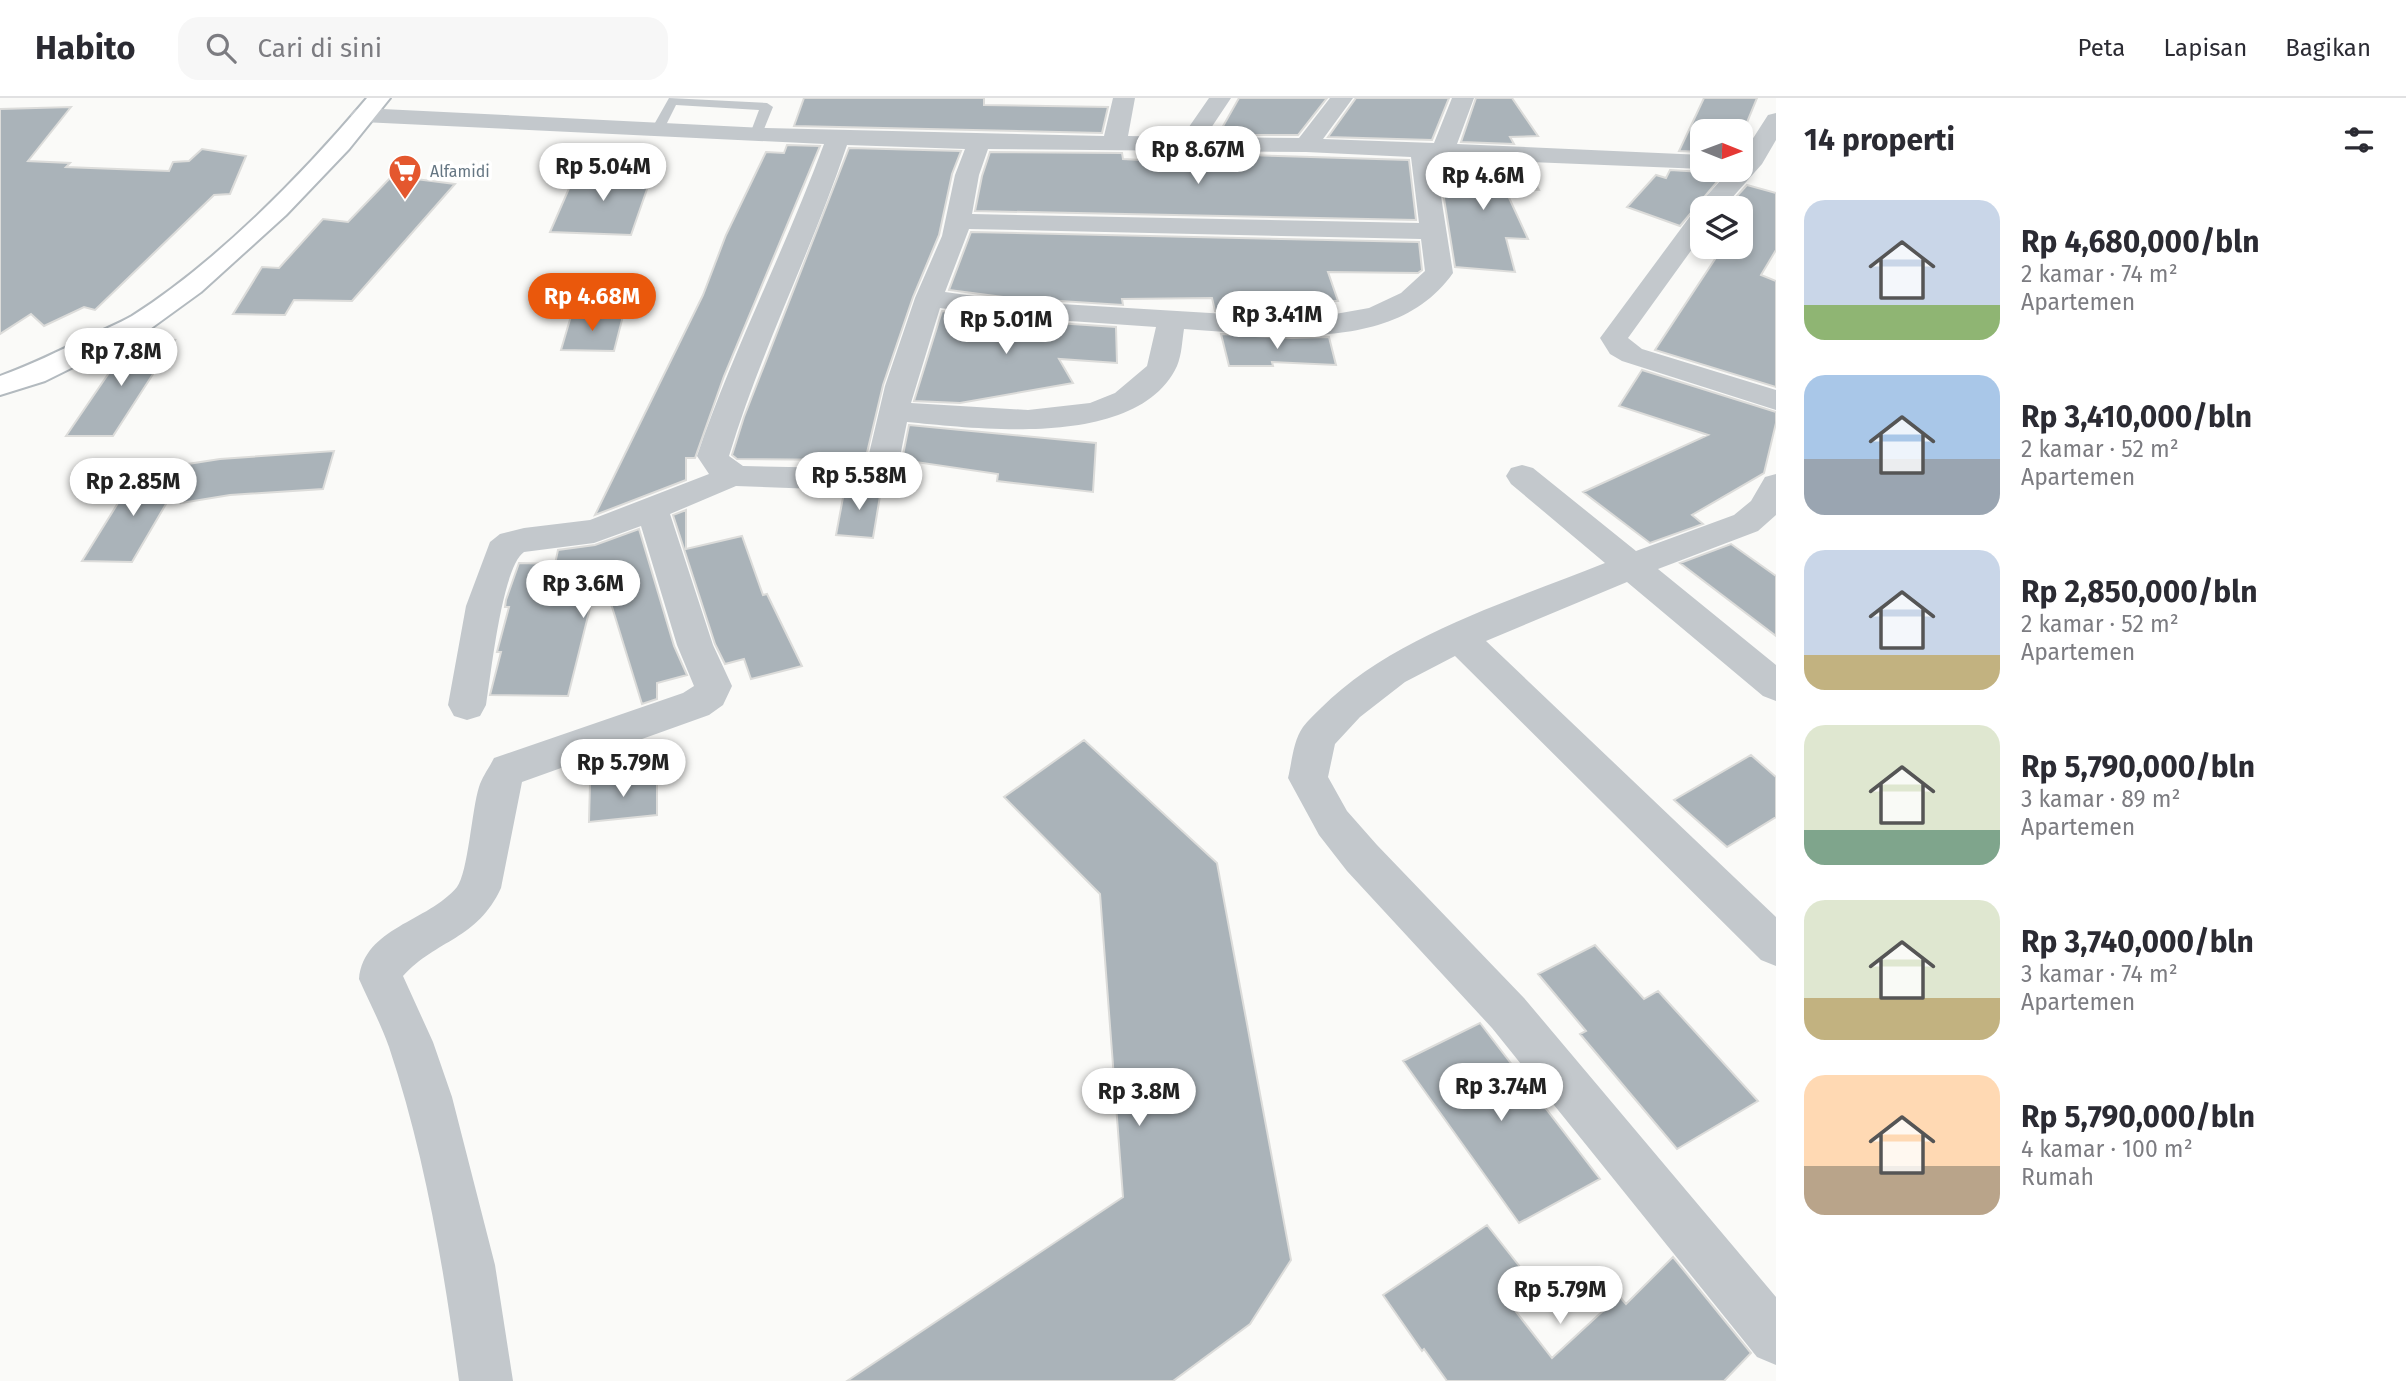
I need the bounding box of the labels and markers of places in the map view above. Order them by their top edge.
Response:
pin: Rp 8.67M [1126,126,1270,186]
pin: Rp 5.04M [531,144,675,203]
supermarket icon: Alfamidi [386,152,424,201]
pin: Rp 4.6M [1418,152,1548,212]
place label: Alfamidi [430,162,490,181]
pin: Rp 4.68M [520,274,664,333]
pin: Rp 3.41M [1205,292,1349,351]
pin: Rp 5.01M [934,296,1078,356]
pin: Rp 7.8M [56,328,186,388]
pin: Rp 5.58M [787,452,931,512]
pin: Rp 2.85M [61,458,205,518]
pin: Rp 3.6M [518,560,648,620]
pin: Rp 5.79M [551,740,695,799]
pin: Rp 3.74M [1429,1063,1573,1123]
pin: Rp 3.8M [1074,1068,1204,1128]
pin: Rp 5.79M [1488,1266,1632,1326]

